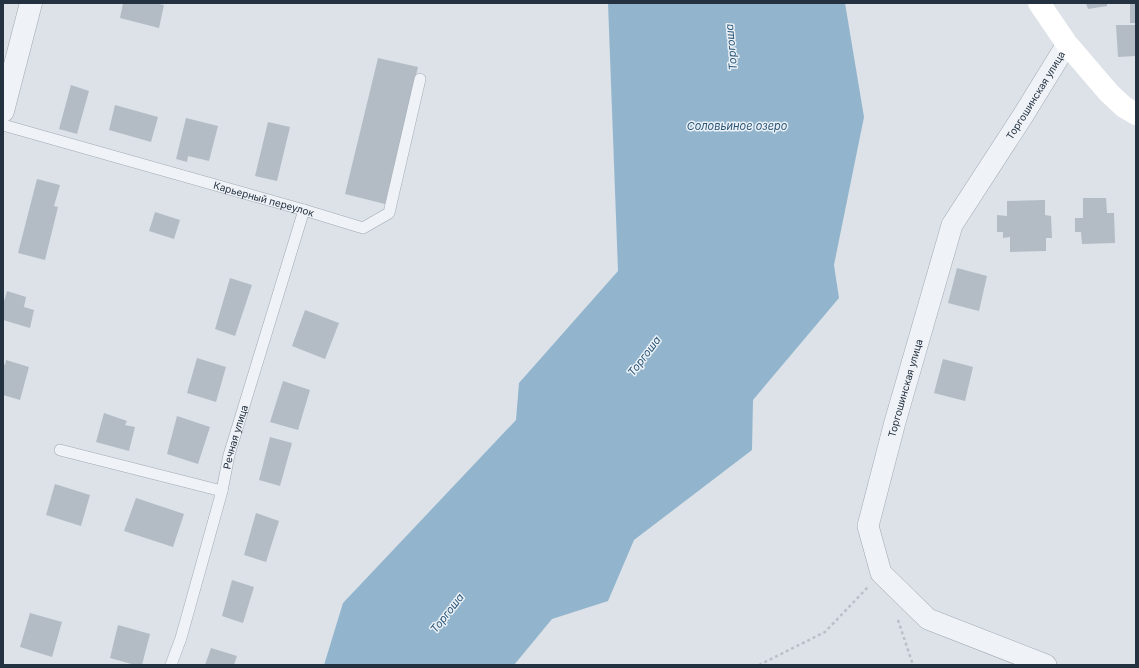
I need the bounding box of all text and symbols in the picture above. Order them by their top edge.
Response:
water label: Торгоша [722,23,740,71]
street label: Торгошинская улица [1003,49,1067,141]
water label: Соловьиное озеро [687,119,788,133]
street label: Карьерный переулок [212,179,316,219]
water label: Торгоша [624,333,664,379]
street label: Торгошинская улица [885,338,925,438]
street label: Речная улица [220,403,250,470]
water label: Торгоша [427,590,467,636]

